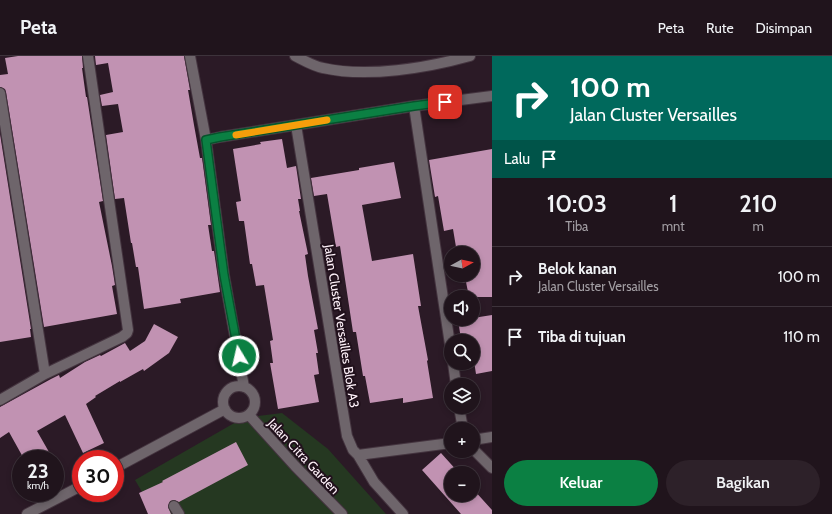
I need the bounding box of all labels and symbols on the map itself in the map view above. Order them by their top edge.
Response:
pin [428,85,462,119]
street label: Jalan Cluster Versailles Blok A3 [321,242,363,409]
north arrow [444,246,480,282]
position arrow [218,335,260,377]
street label: Jalan Citra Garden [264,414,343,497]
speed limit sign: 30 [72,450,124,502]

